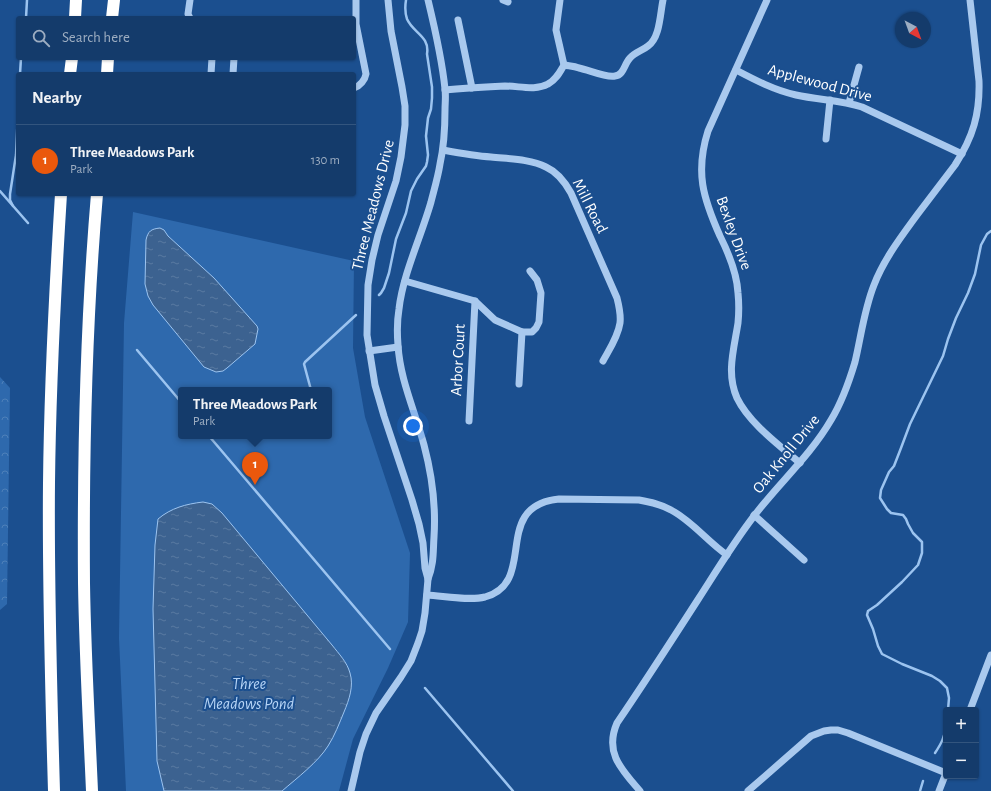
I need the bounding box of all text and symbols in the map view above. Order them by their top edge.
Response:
north arrow [895,12,931,48]
search box [16,16,356,60]
icon: search [30,27,52,49]
text: Search here [62,30,130,45]
street label: Applewood Drive [766,61,874,105]
text: Nearby [32,89,82,106]
street label: Three Meadows Drive [349,138,397,272]
text: Three Meadows Park [70,145,194,160]
text: 1 [43,154,47,167]
text: 130 m [311,154,340,167]
text: Park [70,163,92,176]
street label: Mill Road [570,176,610,236]
street label: Bexley Drive [712,194,755,272]
street label: Arbor Court [448,324,468,396]
popup [178,387,332,439]
text: Three Meadows Park [193,397,317,412]
street label: Oak Knoll Drive [750,412,822,496]
text: Park [193,415,215,428]
your location [403,416,423,436]
pin: 1 [242,452,268,485]
water label: Three Meadows Pond [204,675,295,712]
map controls [943,707,979,779]
button: + [943,707,979,743]
button: − [943,743,979,779]

